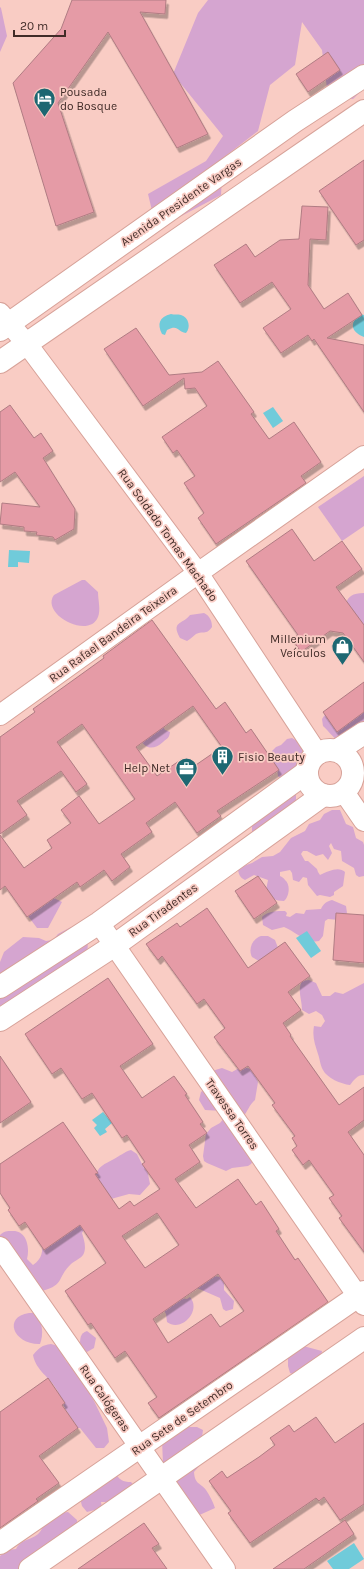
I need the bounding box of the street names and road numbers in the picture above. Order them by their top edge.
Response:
street label: Avenida Presidente Vargas [118,155,244,249]
street label: Rua Soldado Tomas Machado [115,466,221,604]
street label: Rua Rafael Bandeira Teixeira [46,583,180,685]
street label: Rua Tiradentes [126,880,200,940]
street label: Travessa Torres [202,1076,262,1152]
street label: Rua Calógeras [77,1362,133,1434]
street label: Rua Sete de Setembro [129,1378,235,1458]

